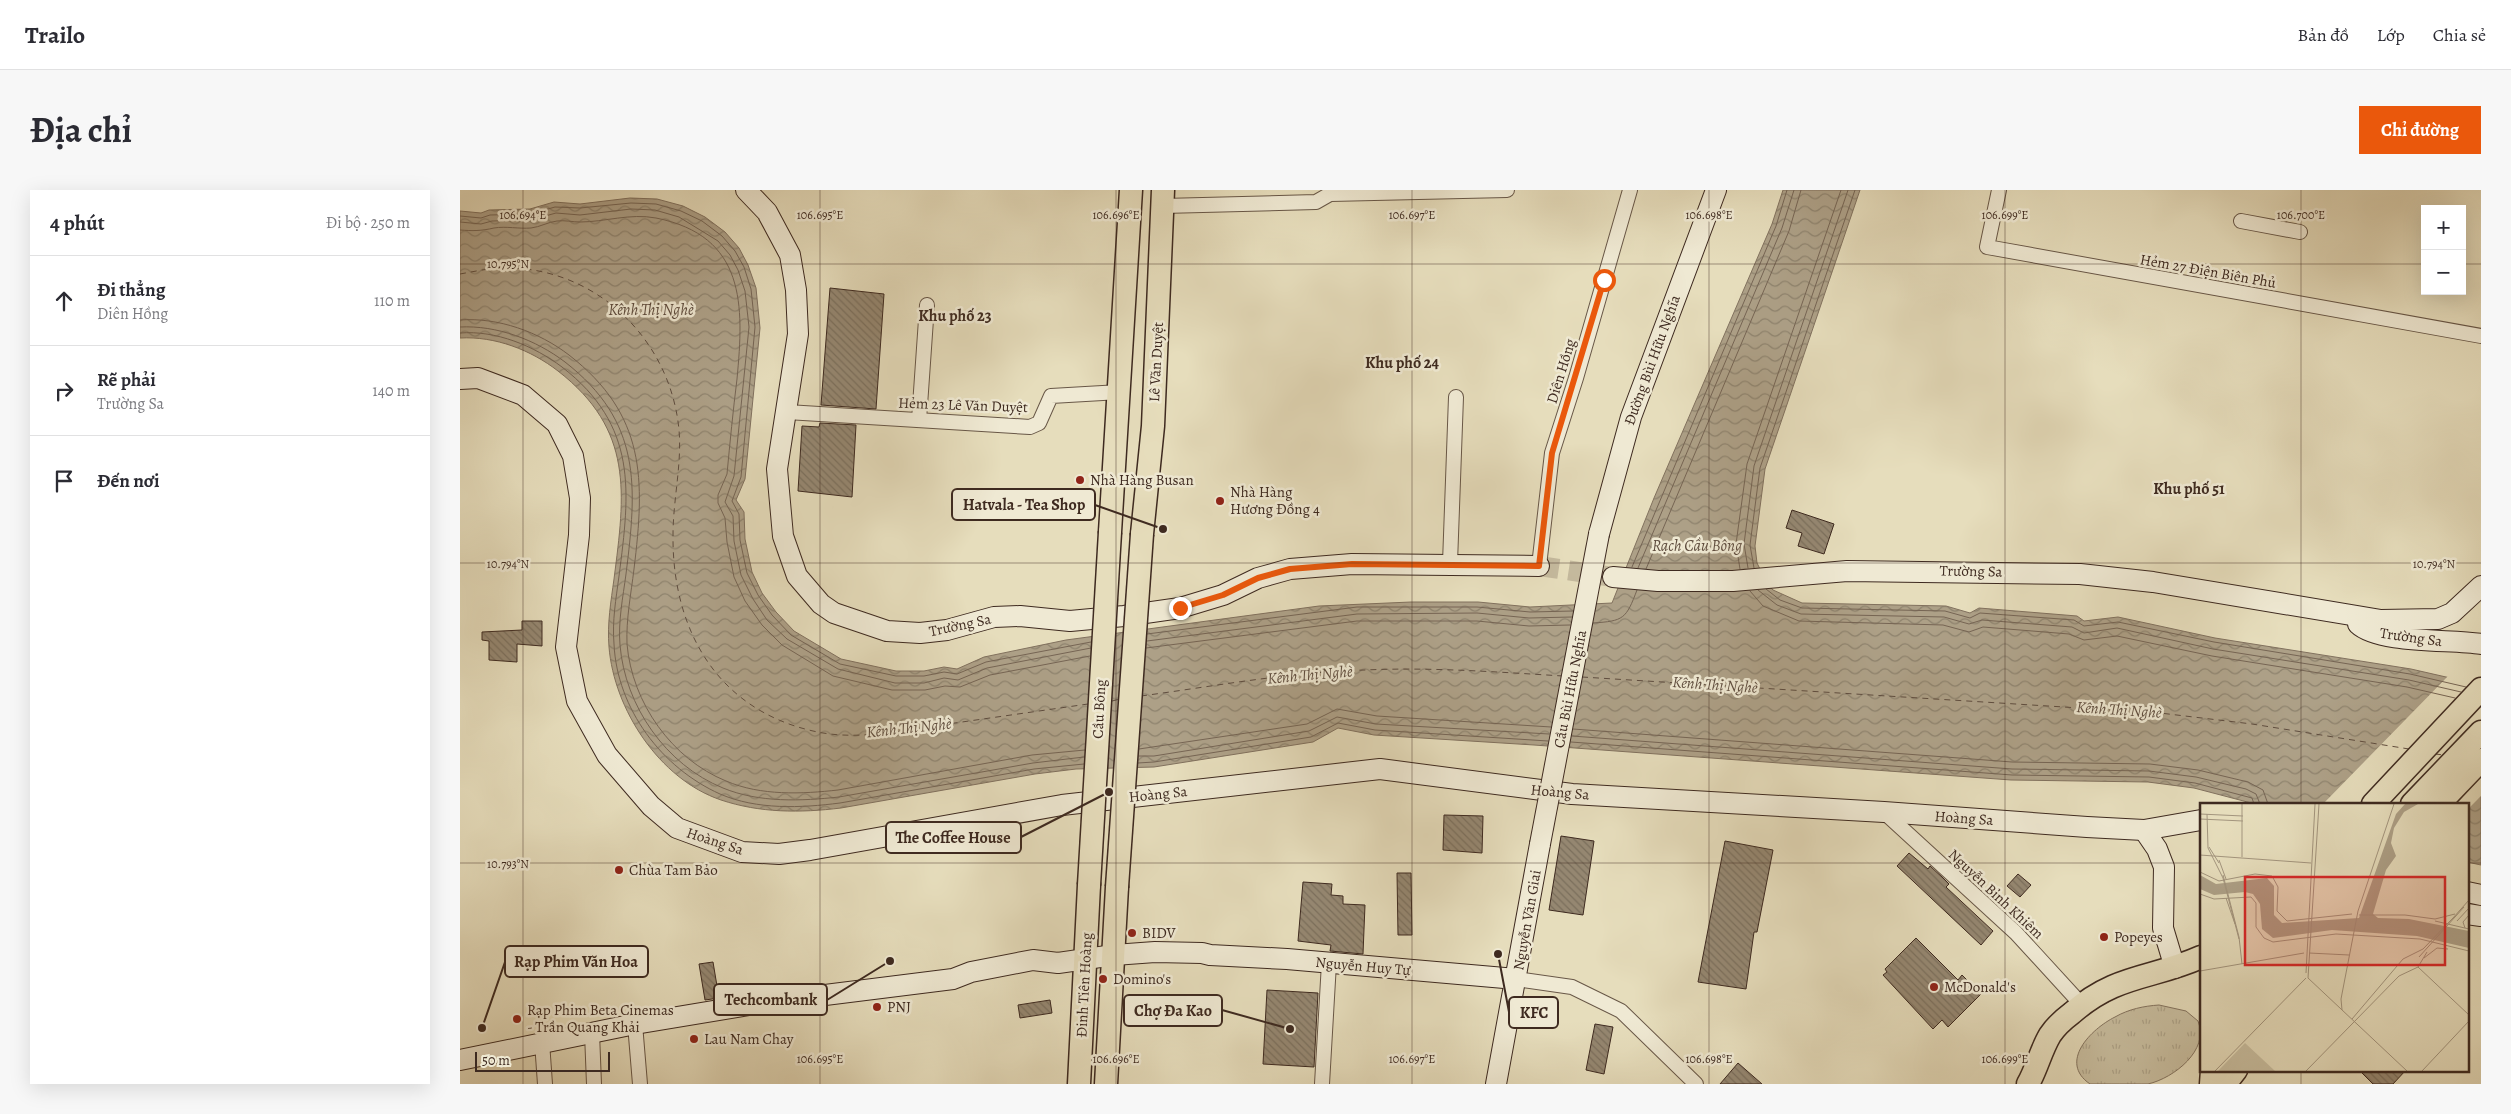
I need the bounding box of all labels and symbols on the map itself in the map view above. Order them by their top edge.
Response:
text: 106.694°E [500,207,546,223]
text: 106.695°E [797,207,843,223]
text: 106.696°E [1093,207,1139,223]
text: 106.697°E [1389,207,1435,223]
text: 106.698°E [1685,207,1733,223]
text: 106.699°E [1982,207,2028,223]
text: 106.700°E [2277,207,2325,223]
street label: Hẻm 27 Điện Biên Phủ [2138,249,2278,293]
text: 10.795°N [487,256,529,272]
route start [1593,269,1616,292]
street label: Đường Bùi Hữu Nghĩa [1619,292,1685,428]
water label: Kênh Thị Nghè [608,299,694,321]
district label: Khu phố 23 [918,305,992,327]
street label: Lê Văn Duyệt [1144,321,1168,403]
street label: Diên Hồng [1542,336,1580,406]
district label: Khu phố 24 [1365,352,1440,374]
street label: Hẻm 23 Lê Văn Duyệt [898,393,1028,417]
place label: Nhà Hàng Busan [1090,470,1194,490]
marker: Nhà Hàng Busan [1074,474,1086,486]
district label: Khu phố 51 [2153,478,2225,500]
place label: Nhà Hàng Hương Đồng 4 [1230,482,1320,519]
callout: Hatvala - Tea Shop [952,489,1095,520]
text: Hatvala - Tea Shop [963,494,1086,516]
marker: Nhà Hàng Hương Đồng 4 [1214,495,1226,507]
water label: Rạch Cầu Bông [1652,535,1742,557]
text: 10.794°N [487,556,530,572]
text: 10.794°N [2413,556,2456,572]
street label: Trường Sa [1939,560,2003,582]
route end [1169,597,1192,620]
street label: Trường Sa [927,609,993,641]
street label: Trường Sa [2378,623,2444,651]
street label: Cầu Bùi Hữu Nghĩa [1549,628,1591,750]
water label: Kênh Thị Nghè [1266,660,1354,690]
water label: Kênh Thị Nghè [1672,671,1759,699]
street label: Cầu Bông [1087,678,1111,739]
water label: Kênh Thị Nghè [2076,696,2163,724]
water label: Kênh Thị Nghè [865,713,953,743]
street label: Hoàng Sa [1530,779,1590,805]
street label: Hoàng Sa [1128,781,1188,807]
inset map [2200,803,2468,1072]
street label: Hoàng Sa [1934,806,1994,830]
street label: Hoàng Sa [684,822,746,860]
callout: The Coffee House [886,822,1021,853]
text: The Coffee House [895,827,1011,849]
street label: Nguyễn Bỉnh Khiêm [1944,845,2048,944]
text: 10.793°N [487,856,529,872]
place label: Chùa Tam Bảo [629,860,718,880]
marker: Chùa Tam Bảo [613,864,625,876]
street label: Nguyễn Văn Giai [1508,868,1546,972]
place label: BIDV [1142,923,1176,943]
marker: BIDV [1126,927,1138,939]
place label: Popeyes [2114,927,2163,947]
street label: Đinh Tiên Hoàng [1071,931,1097,1038]
marker: Popeyes [2098,931,2110,943]
callout: Rạp Phim Văn Hoa [505,946,648,977]
text: Rạp Phim Văn Hoa [514,951,638,973]
street label: Nguyễn Huy Tự [1315,952,1412,980]
place label: Domino's [1113,969,1171,989]
marker: Domino's [1097,973,1109,985]
place label: McDonald's [1944,977,2016,997]
marker: McDonald's [1928,981,1940,993]
callout: Techcombank [714,984,827,1015]
text: Techcombank [725,989,818,1011]
callout: Chợ Đa Kao [1124,995,1222,1026]
place label: PNJ [887,997,911,1017]
callout: KFC [1509,997,1558,1028]
place label: Rạp Phim Beta Cinemas - Trần Quang Khải [527,1000,674,1037]
text: Chợ Đa Kao [1134,1000,1212,1022]
marker: PNJ [871,1001,883,1013]
text: KFC [1520,1002,1548,1024]
marker: Rạp Phim Beta Cinemas - Trần Quang Khải [511,1013,523,1025]
place label: Lau Nam Chay [704,1029,794,1049]
marker: Lau Nam Chay [688,1033,700,1045]
scale bar [475,1049,610,1072]
text: 106.695°E [797,1051,843,1067]
text: 106.696°E [1093,1051,1139,1067]
text: 106.697°E [1389,1051,1435,1067]
text: 106.698°E [1685,1051,1733,1067]
text: 106.699°E [1982,1051,2028,1067]

